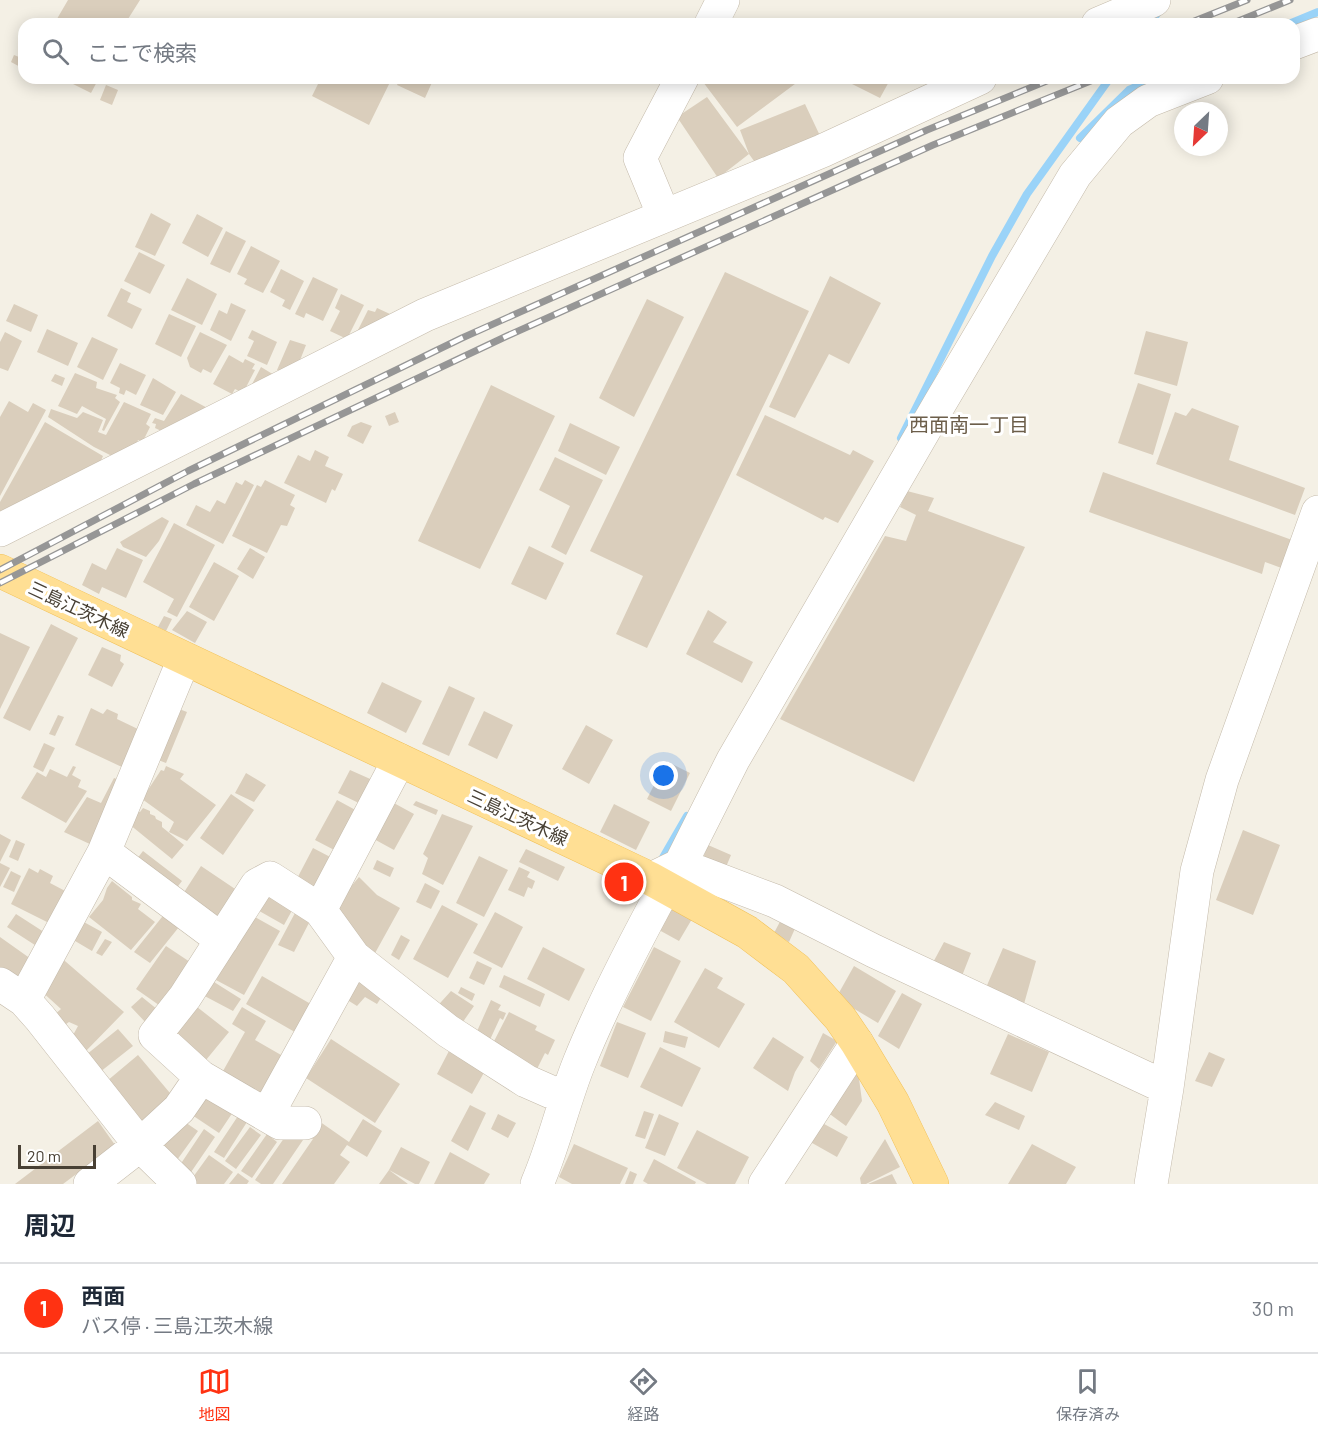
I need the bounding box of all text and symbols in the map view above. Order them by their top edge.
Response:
search box [18,18,1300,84]
icon: search [39,35,72,68]
text: ここで検索 [87,39,197,65]
north arrow [1174,102,1228,156]
district label: 西面南一丁目 [909,412,1029,436]
street label: 三島江茨木線 [25,576,133,642]
your location [649,761,678,790]
street label: 三島江茨木線 [464,784,572,850]
pin: 1 [604,860,644,904]
scale bar [18,1142,96,1170]
text: 20 m [27,1146,61,1165]
text: 周辺 [24,1209,76,1240]
text: 西面 [81,1282,125,1308]
text: 1 [40,1296,47,1320]
text: 30 m [1252,1296,1294,1320]
text: バス停 · 三島江茨木線 [81,1313,273,1337]
tab: 地図 [198,1365,231,1425]
tab: 経路 [627,1365,660,1425]
tab: 保存済み [1056,1365,1120,1425]

